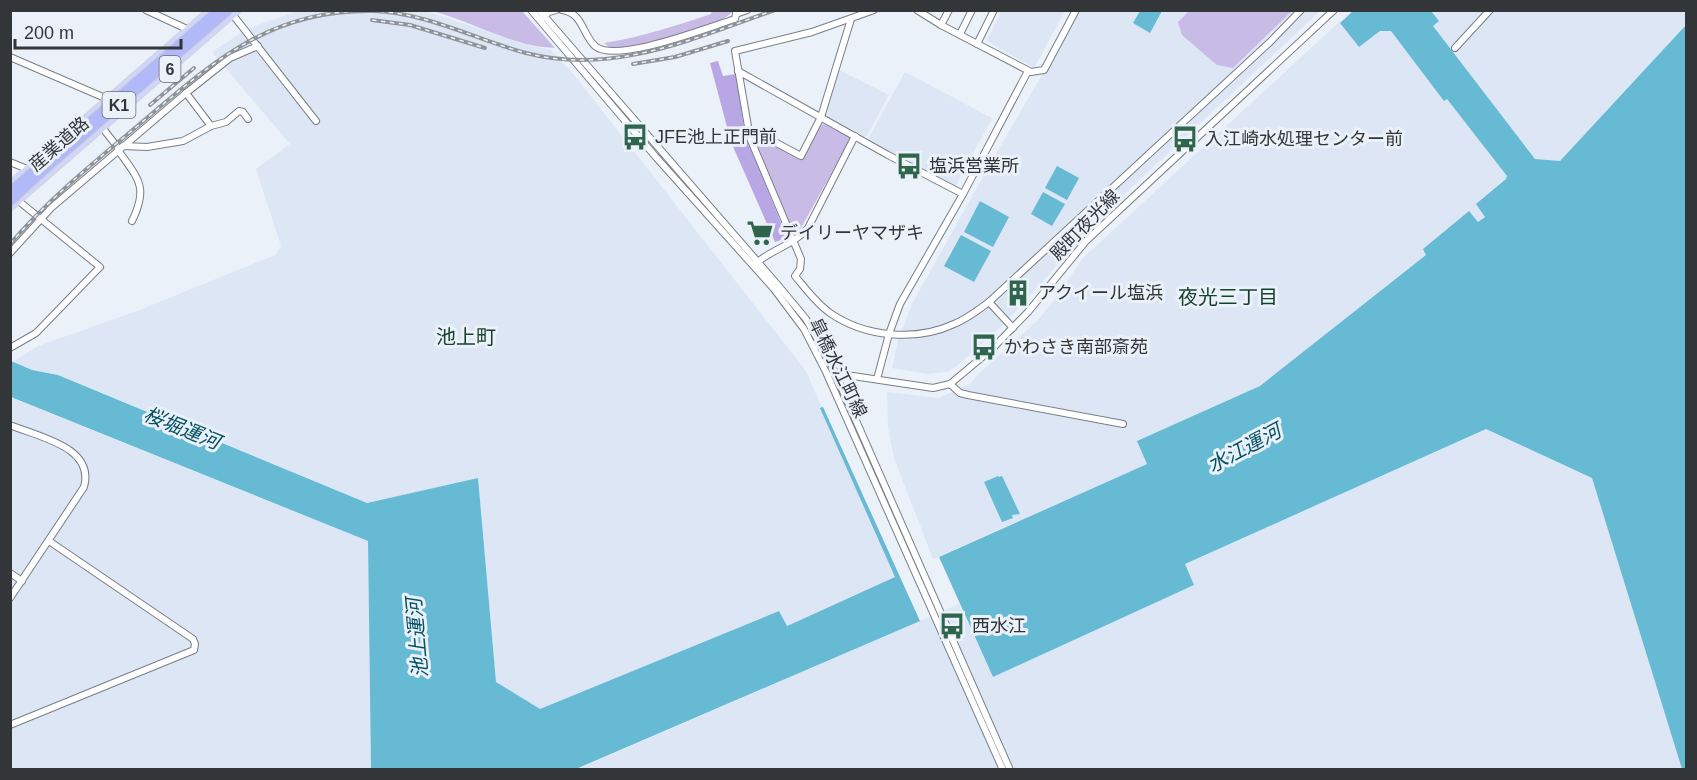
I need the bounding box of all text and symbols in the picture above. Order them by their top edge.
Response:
scale bar [15,12,182,50]
text: 200 m [24,23,74,43]
road number: 6 [160,56,180,82]
road number: K1 [102,92,136,118]
street label: 産業道路 [25,113,93,175]
bus stop icon: JFE池上正門前 [620,122,650,152]
bus stop icon: 入江崎水処理センター前 [1170,124,1200,154]
place label: JFE池上正門前 [655,127,777,147]
place label: 入江崎水処理センター前 [1205,129,1403,149]
bus stop icon: 塩浜営業所 [894,151,924,181]
place label: 塩浜営業所 [929,156,1019,176]
street label: 殿町夜光線 [1047,186,1123,264]
supermarket icon: デイリーヤマザキ [745,218,775,248]
place label: デイリーヤマザキ [780,223,924,243]
building icon: アクイール塩浜 [1003,278,1033,308]
place label: アクイール塩浜 [1038,283,1163,303]
district label: 夜光三丁目 [1178,286,1278,308]
street label: 皐橋水江町線 [805,315,871,421]
district label: 池上町 [436,326,496,348]
bus stop icon: かわさき南部斎苑 [969,332,999,362]
place label: かわさき南部斎苑 [1004,337,1148,357]
water label: 桜堀運河 [141,403,227,455]
water label: 水江運河 [1204,418,1288,476]
water label: 池上運河 [402,593,431,679]
bus stop icon: 西水江 [937,611,967,641]
place label: 西水江 [972,616,1026,636]

